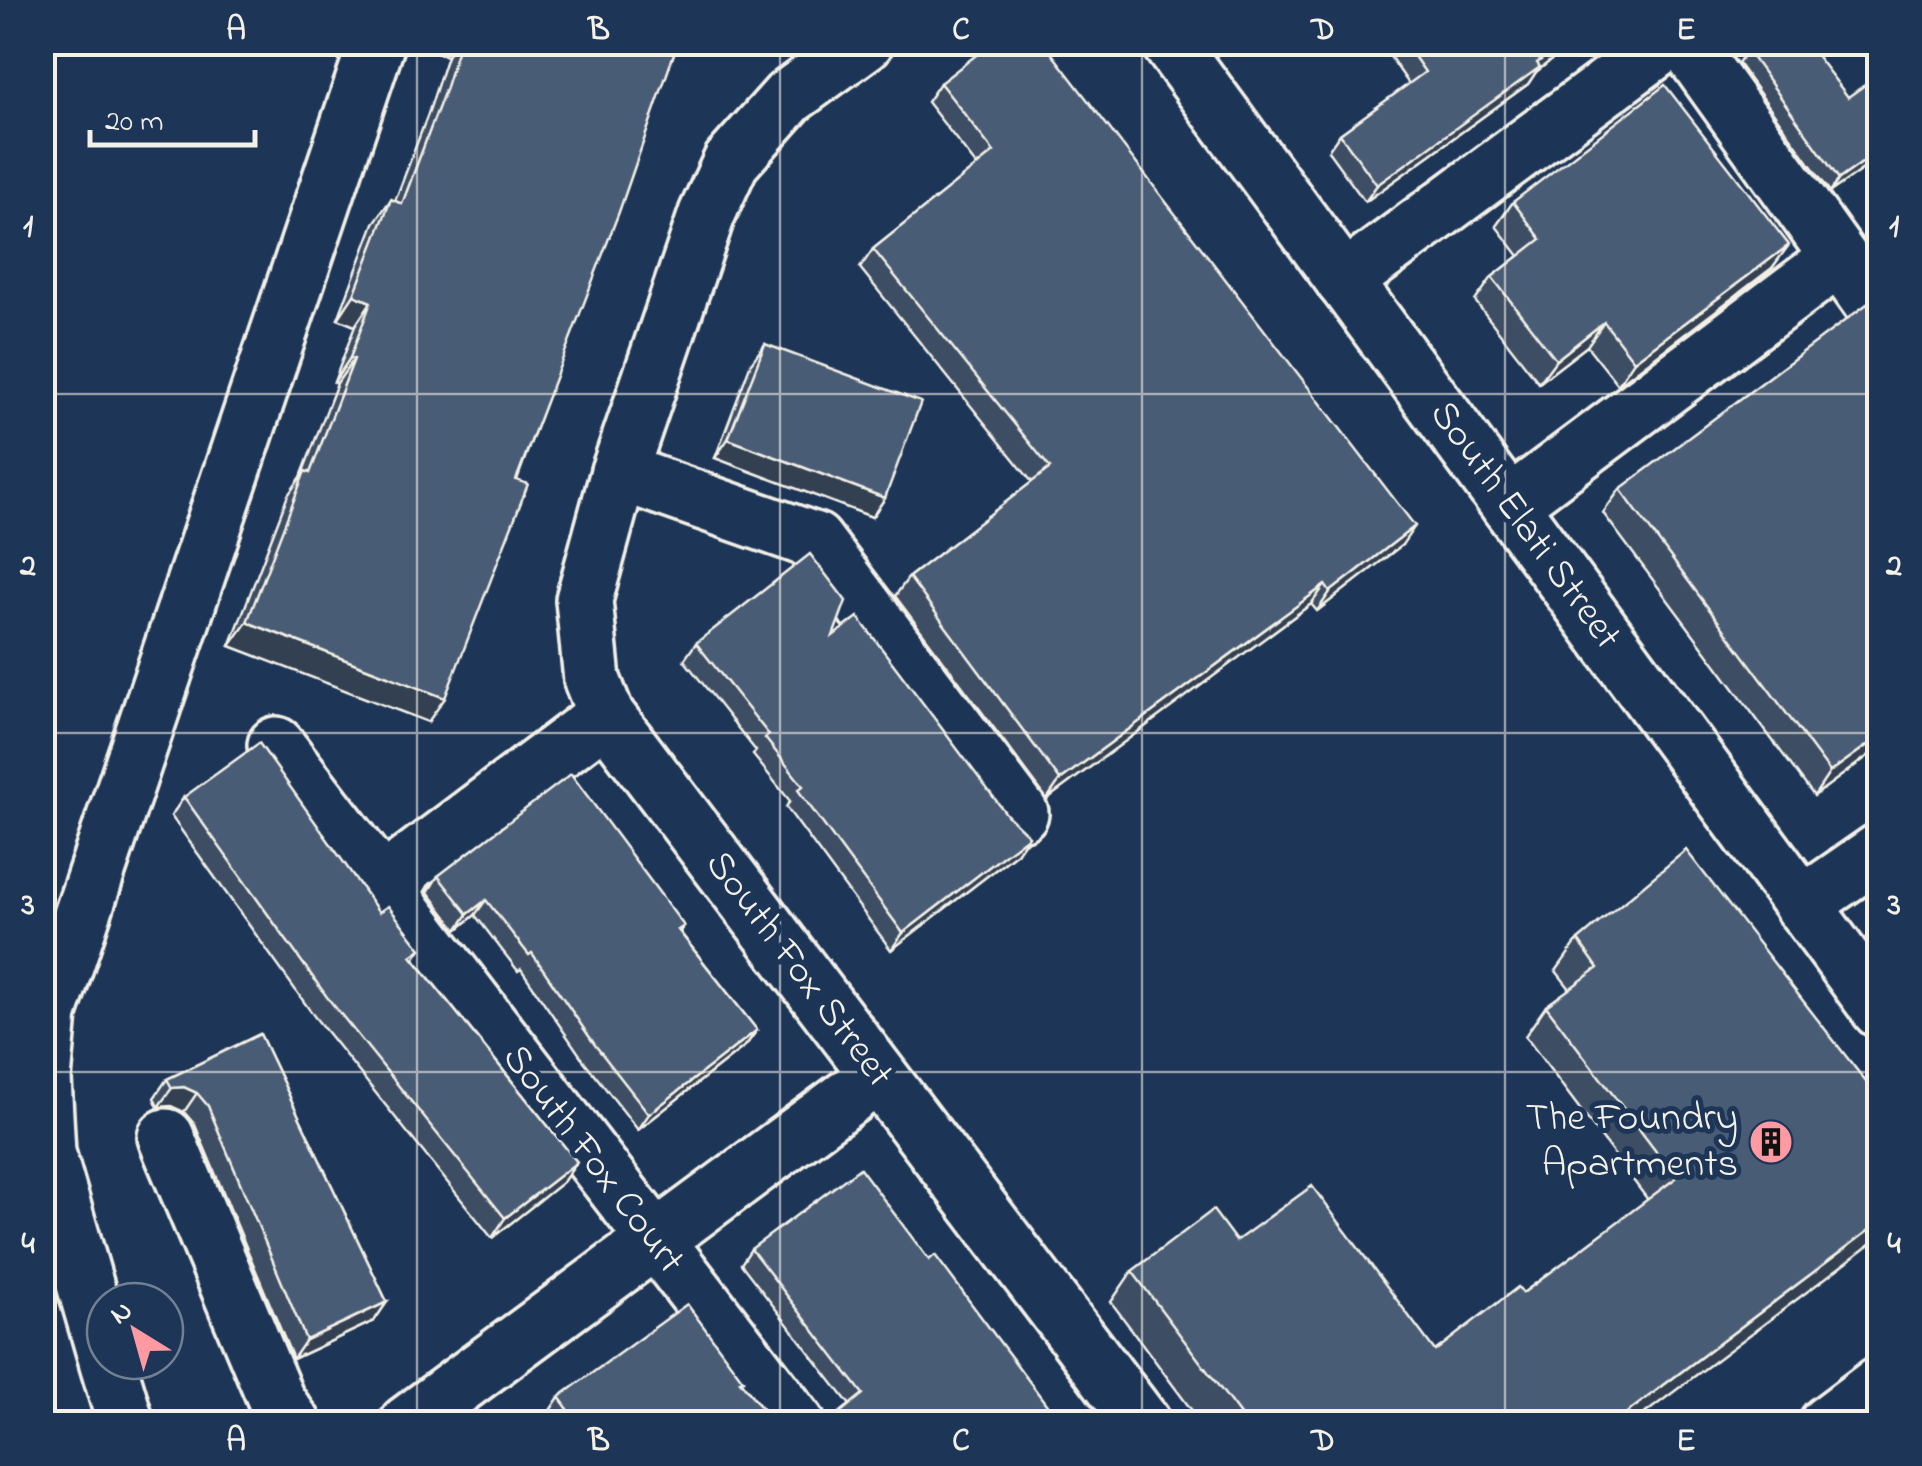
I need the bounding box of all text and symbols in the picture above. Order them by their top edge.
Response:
text: A [226,8,246,55]
text: B [586,8,610,55]
text: C [952,8,970,55]
text: D [1309,8,1335,55]
text: E [1676,8,1696,55]
scale bar [90,85,255,147]
text: 20 m [105,101,164,145]
text: 1 [23,205,33,252]
text: 1 [1889,205,1899,252]
street label: South Elati Street [1413,389,1635,663]
text: 2 [19,544,36,591]
text: 2 [1885,544,1902,591]
street label: South Fox Street [689,839,907,1101]
text: 3 [20,883,35,930]
text: 3 [1886,883,1901,930]
street label: South Fox Court [486,1033,698,1287]
place label: The Foundry Apartments [1525,1090,1738,1195]
building icon: The Foundry Apartments [1748,1119,1794,1165]
text: 4 [21,1222,35,1269]
text: 4 [1887,1222,1901,1269]
north arrow [85,1281,185,1381]
text: N [102,1292,142,1336]
text: A [226,1419,246,1466]
text: B [586,1419,610,1466]
text: C [952,1419,970,1466]
text: D [1309,1419,1335,1466]
text: E [1676,1419,1696,1466]

